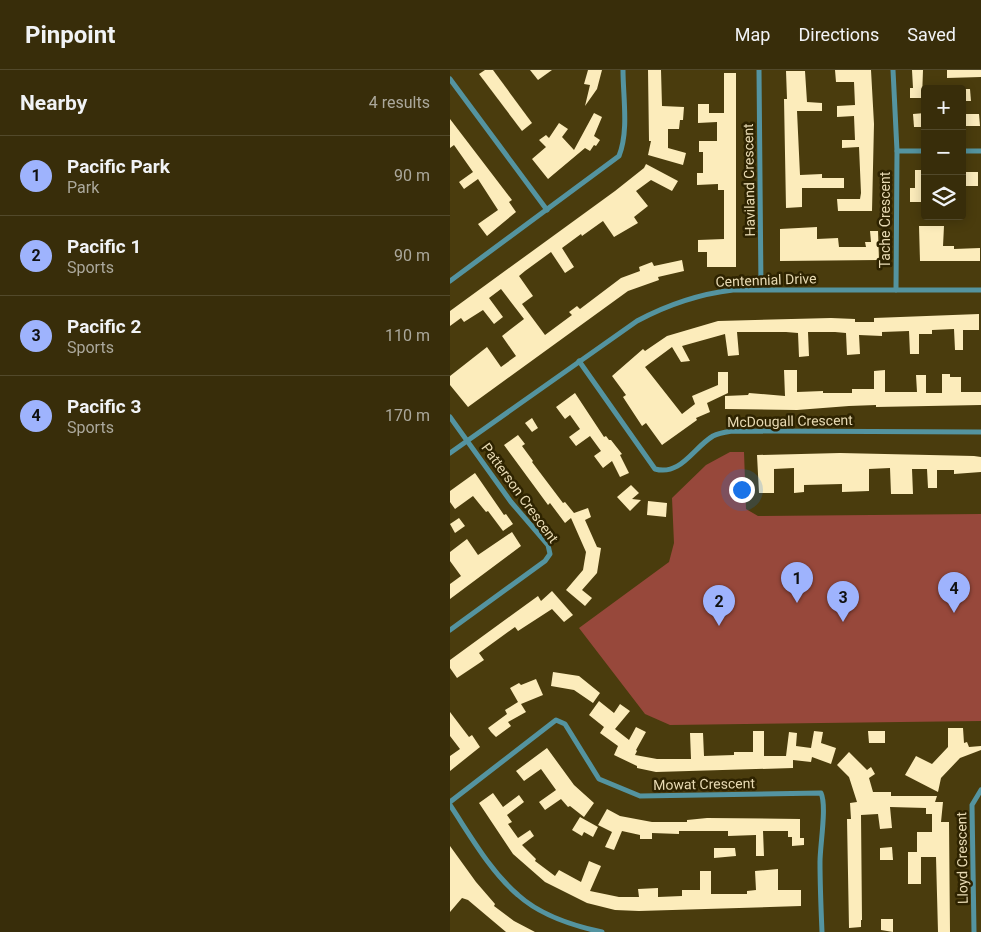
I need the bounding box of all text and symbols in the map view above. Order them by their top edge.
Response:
text: Pinpoint [25,21,115,49]
text: Map [735,24,770,45]
text: Directions [798,24,879,45]
text: Saved [907,24,956,45]
map controls [921,85,966,220]
button: + [921,85,966,130]
text: Nearby [20,91,87,115]
text: 4 results [369,93,430,112]
street label: Haviland Crescent [740,123,758,237]
button: − [921,130,966,175]
text: Pacific Park [67,155,170,178]
text: 1 [31,166,41,185]
text: 90 m [394,166,430,185]
street label: Tache Crescent [877,171,893,268]
button: layers [921,175,966,220]
text: Park [67,178,99,197]
text: Pacific 1 [67,235,141,258]
text: 2 [31,246,41,265]
text: 90 m [394,246,430,265]
text: Sports [67,258,114,277]
street label: Centennial Drive [715,270,817,290]
text: Pacific 2 [67,315,141,338]
text: 3 [31,326,41,345]
text: 110 m [385,326,430,345]
text: Sports [67,338,114,357]
text: Pacific 3 [67,395,141,418]
text: 4 [31,406,41,425]
text: 170 m [385,406,430,425]
street label: McDougall Crescent [727,412,853,430]
text: Sports [67,418,114,437]
street label: Patterson Crescent [478,440,562,546]
your location [729,477,755,503]
pin: 1 [781,562,813,603]
pin: 4 [938,572,970,613]
pin: 3 [827,581,859,622]
pin: 2 [703,585,735,626]
street label: Mowat Crescent [653,775,755,793]
street label: Lloyd Crescent [953,811,971,904]

